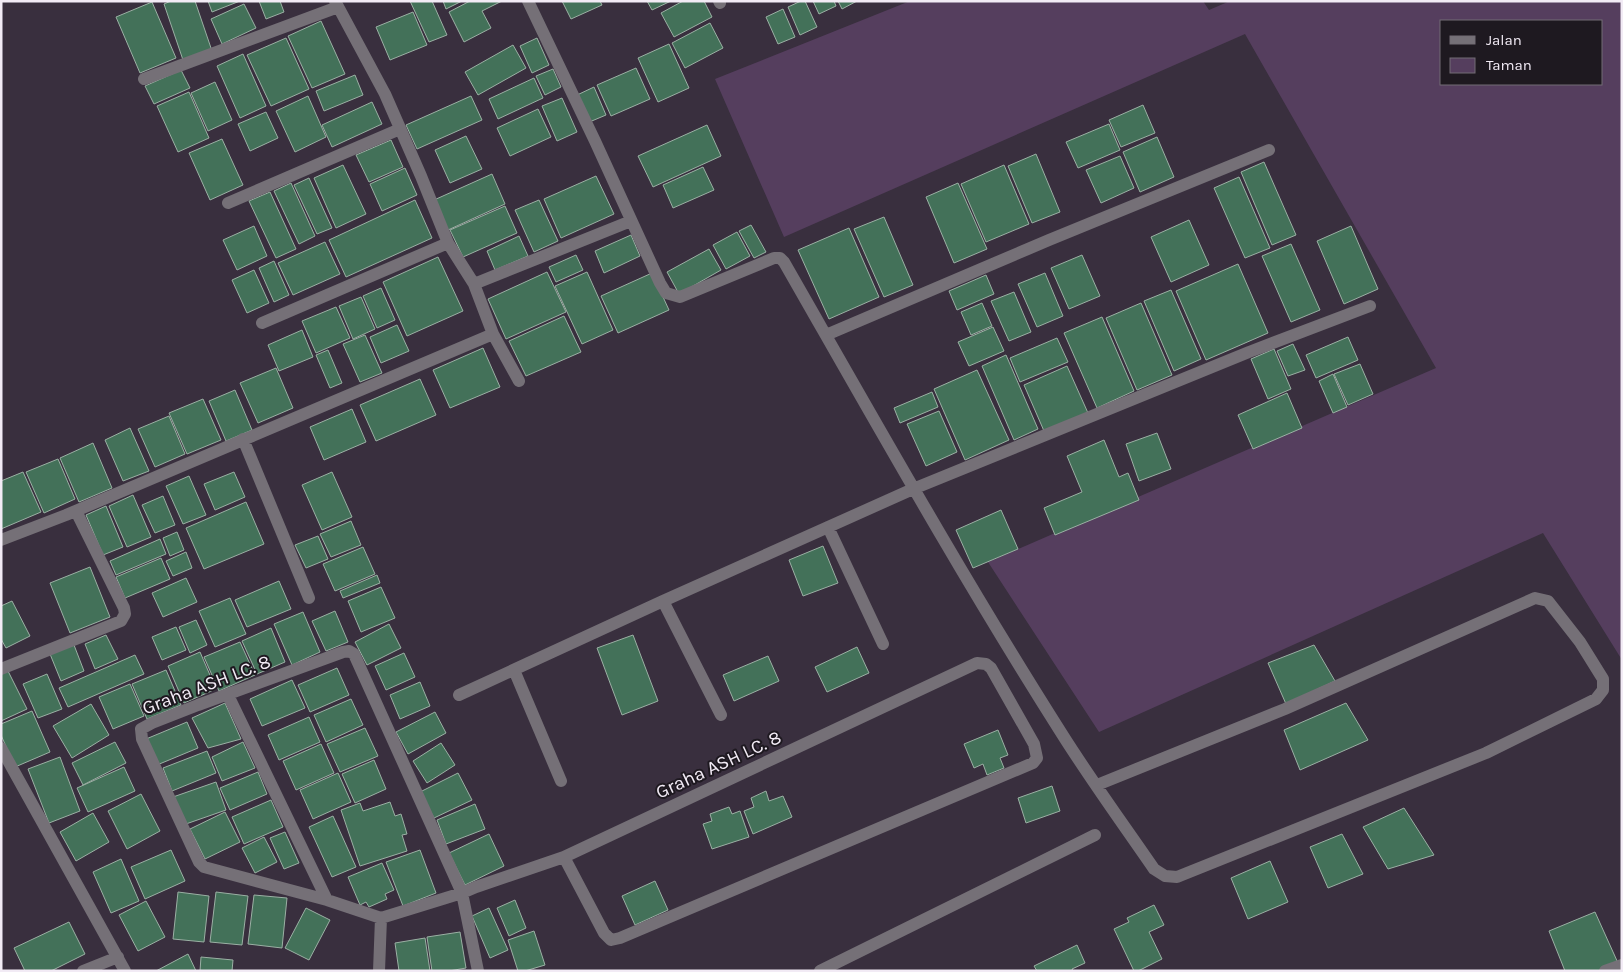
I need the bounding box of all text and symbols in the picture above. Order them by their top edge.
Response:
legend [1440,20,1603,85]
text: Jalan [1486,31,1522,49]
text: Taman [1486,56,1532,74]
street label: Graha ASH LC. 8 [139,650,274,720]
street label: Graha ASH LC. 8 [652,726,785,804]

